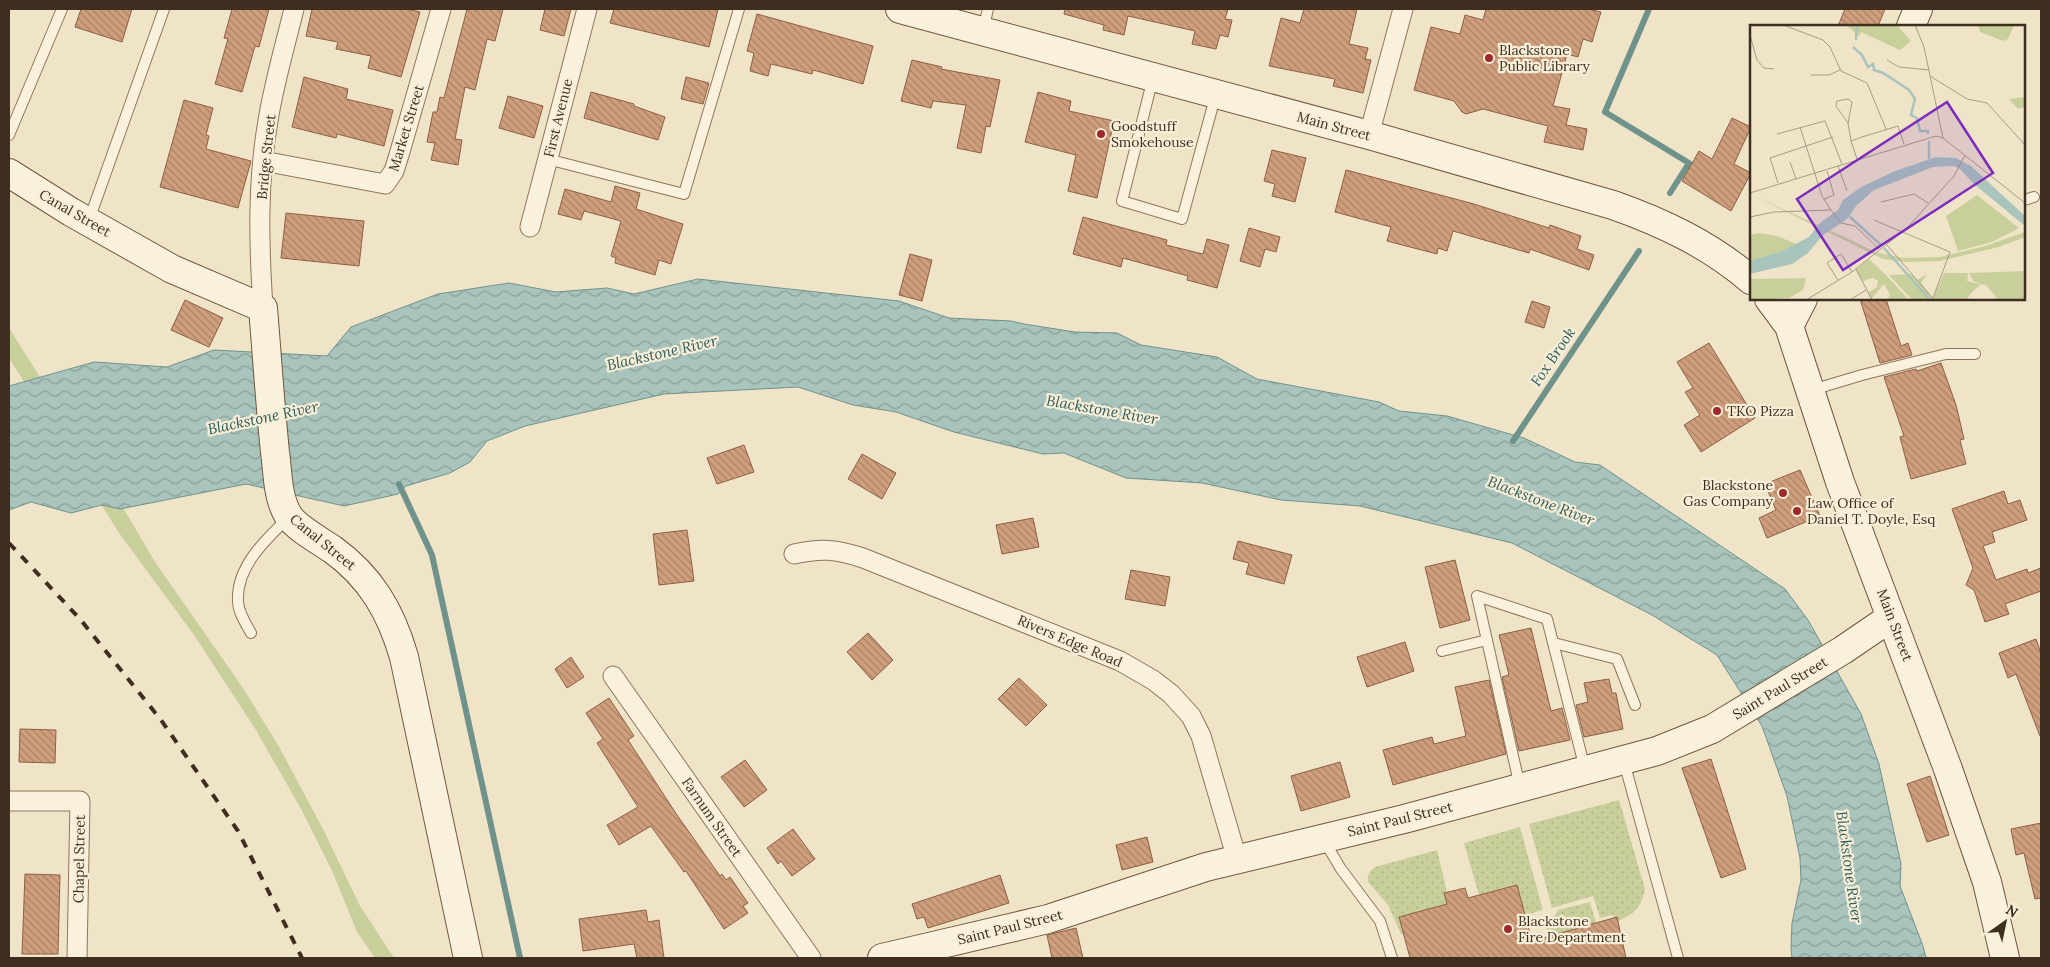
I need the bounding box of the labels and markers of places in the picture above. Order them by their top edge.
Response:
place label: Blackstone Public Library [1499,41,1591,75]
marker: Blackstone Public Library [1483,52,1495,64]
place label: Goodstuff Smokehouse [1111,117,1194,151]
marker: Goodstuff Smokehouse [1095,128,1107,140]
place label: TKO Pizza [1727,402,1794,420]
marker: TKO Pizza [1711,405,1723,417]
place label: Blackstone Gas Company [1683,476,1774,510]
marker: Blackstone Gas Company [1777,487,1789,499]
place label: Law Office of Daniel T. Doyle, Esq [1807,494,1935,528]
marker: Law Office of Daniel T. Doyle, Esq [1791,505,1803,517]
place label: Blackstone Fire Department [1518,912,1626,946]
marker: Blackstone Fire Department [1502,923,1514,935]

